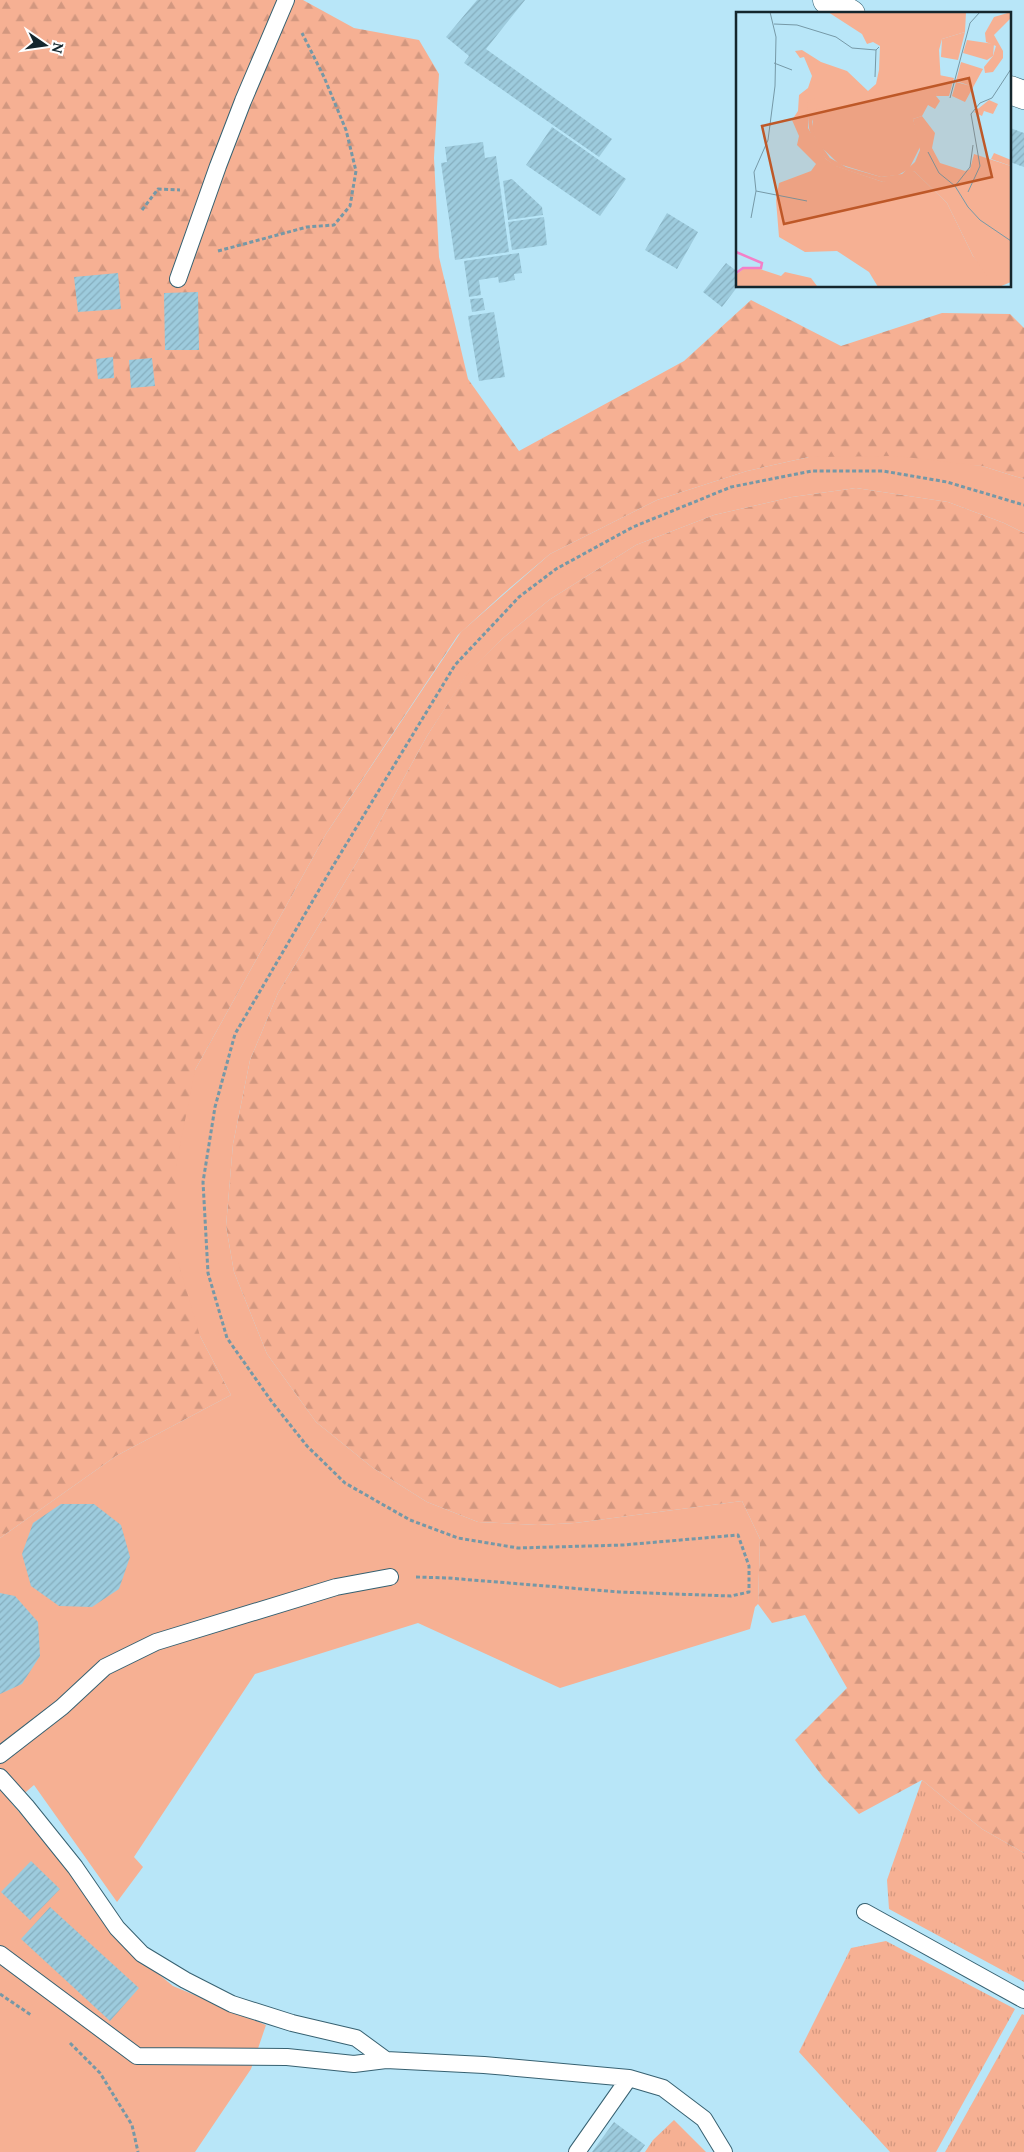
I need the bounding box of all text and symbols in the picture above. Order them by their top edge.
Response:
inset map [736,12,1012,288]
north arrow [20,20,70,70]
text: N [48,41,68,55]

